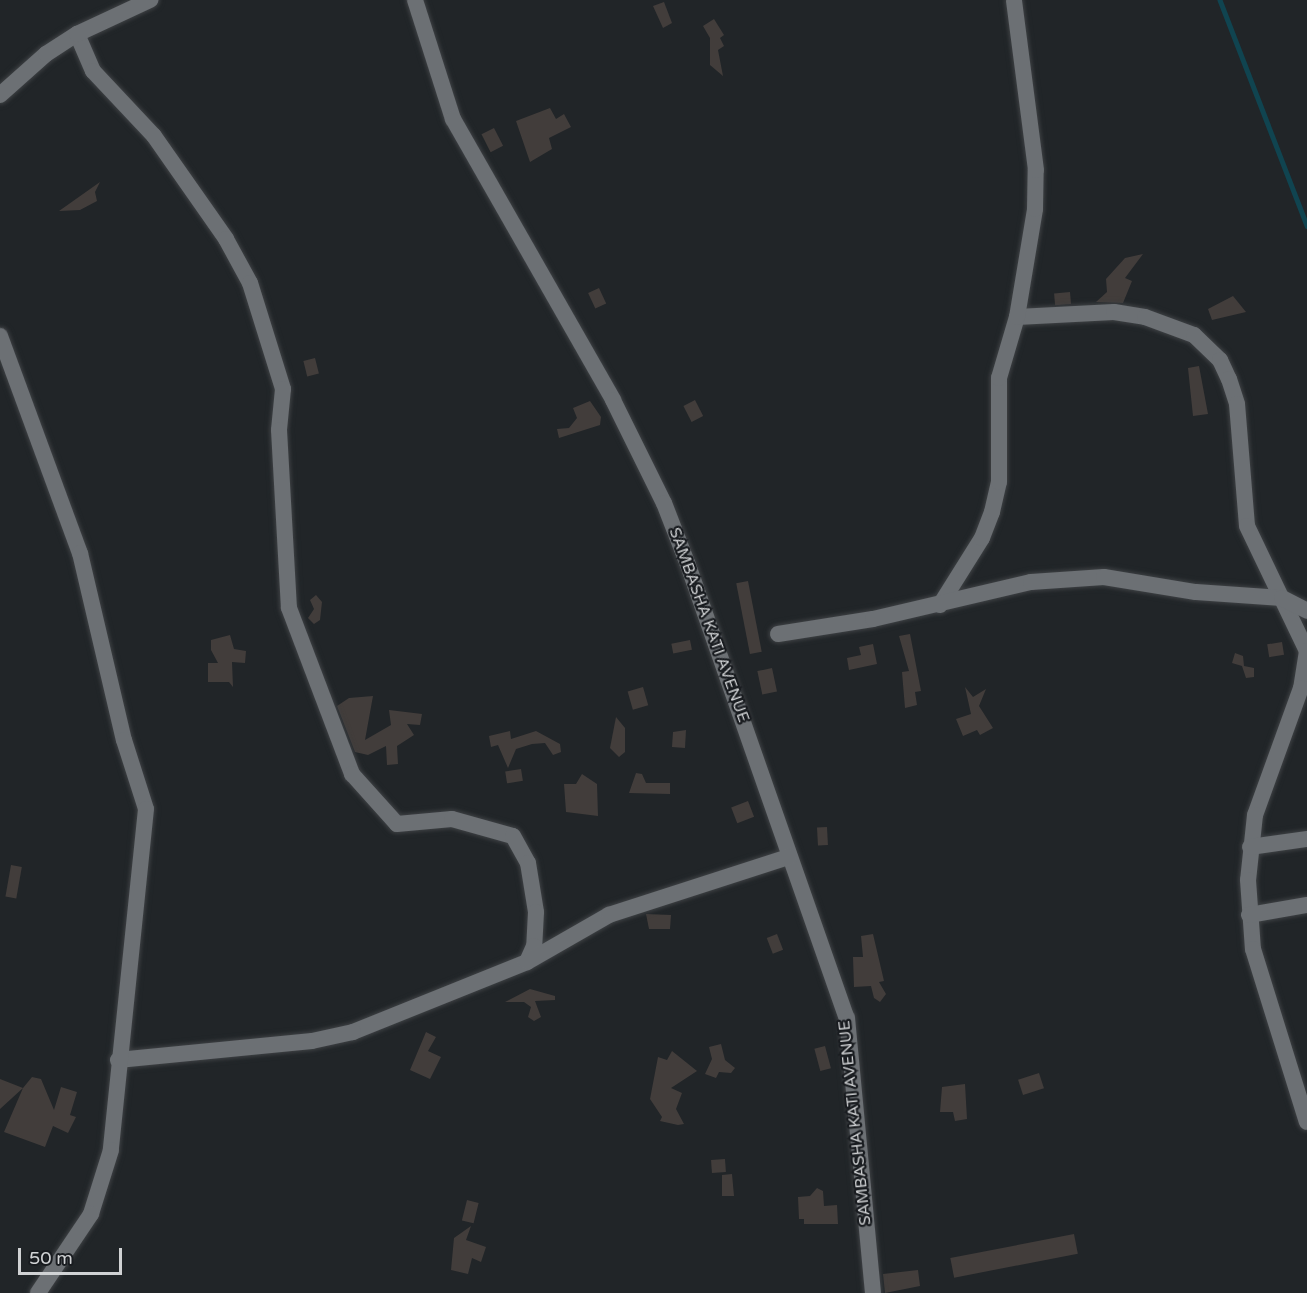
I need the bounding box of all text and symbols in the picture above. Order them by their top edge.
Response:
street label: SAMBASHA KATI AVENUE [665,525,753,725]
street label: SAMBASHA KATI AVENUE [835,1020,875,1226]
scale bar [21,1236,124,1274]
text: 50 m [29,1247,73,1269]

